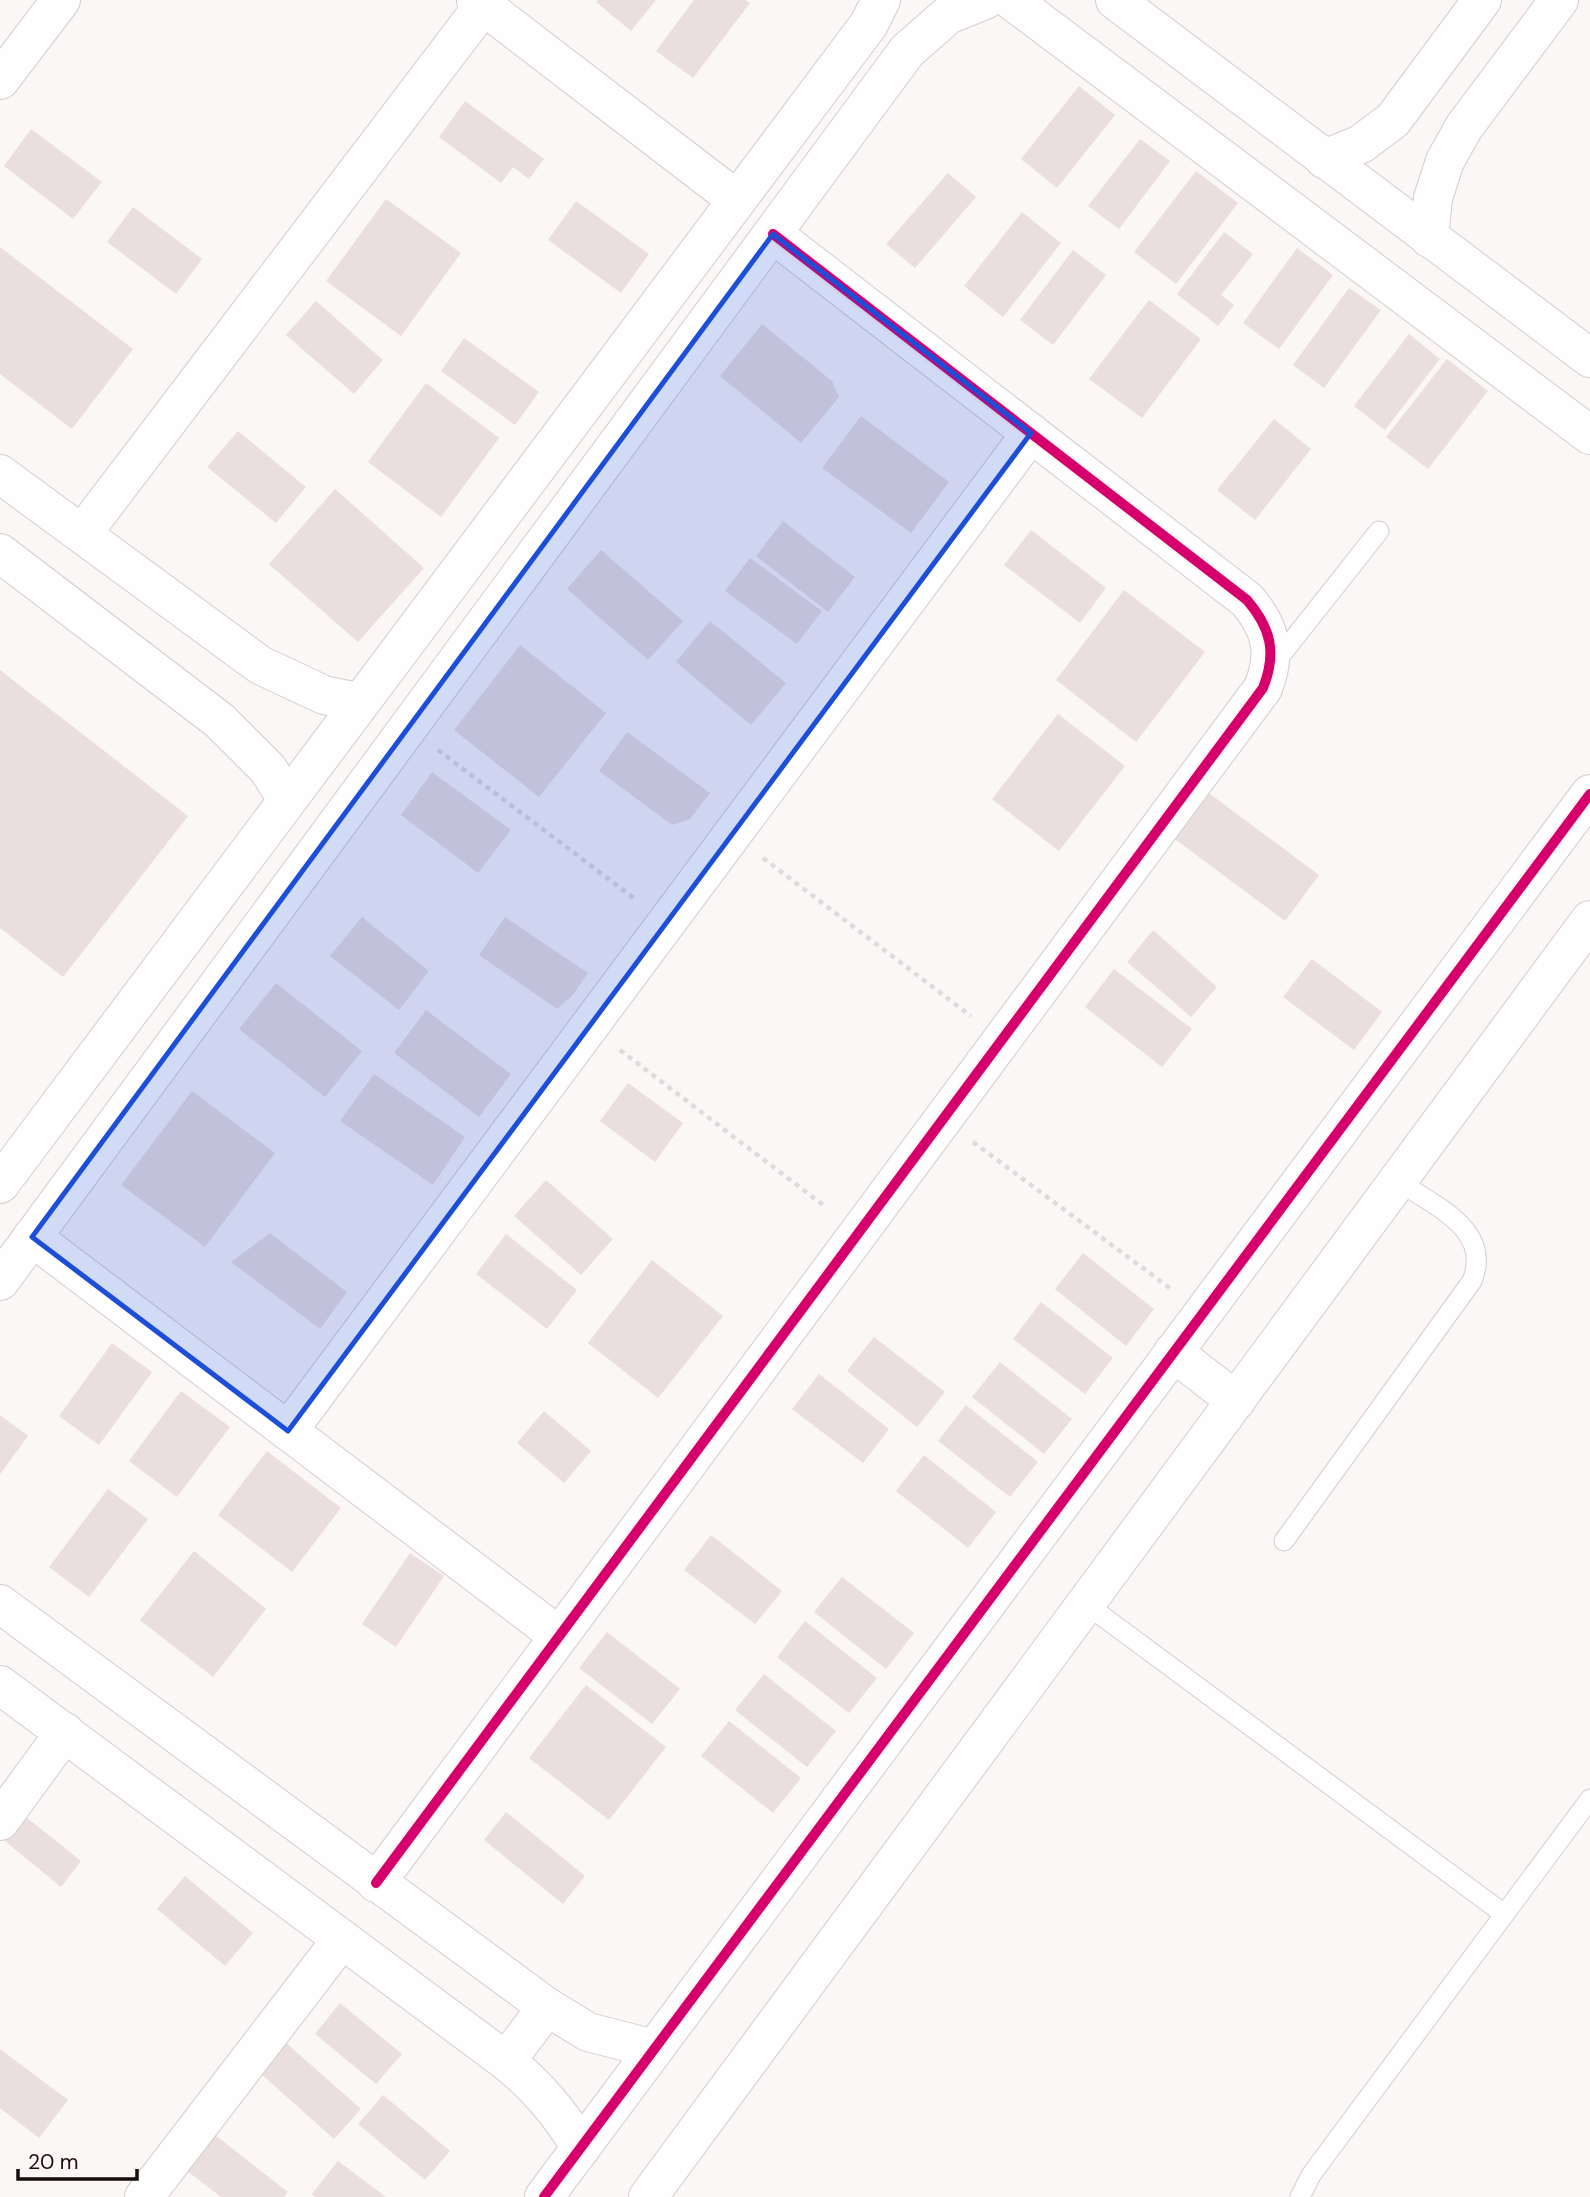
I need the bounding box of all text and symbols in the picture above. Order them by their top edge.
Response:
scale bar [18,2138,136,2182]
text: 20 m [28,2148,79,2176]

